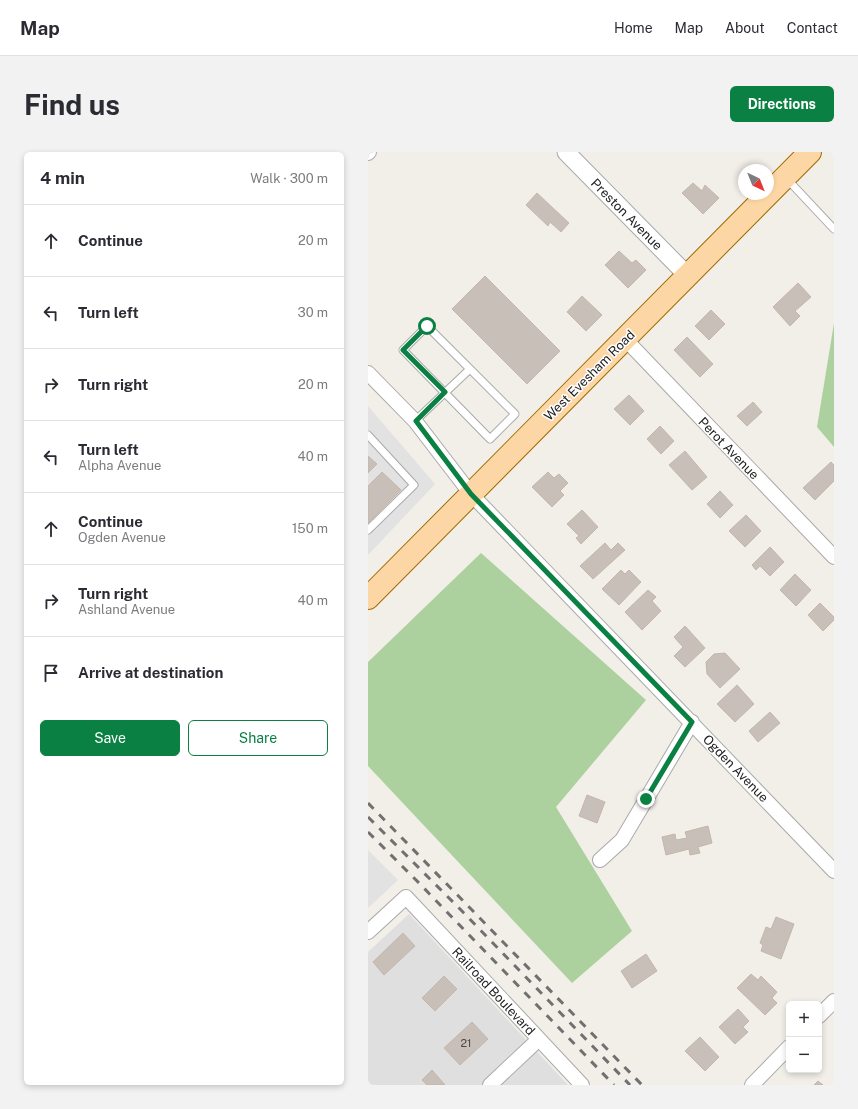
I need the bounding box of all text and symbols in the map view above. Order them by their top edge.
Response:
text: Map [20,17,60,39]
text: Home [614,20,653,36]
text: Map [675,20,703,36]
text: About [725,20,765,36]
text: Contact [787,20,838,36]
button: Directions [730,86,834,122]
text: Find us [24,88,120,121]
north arrow [738,164,774,200]
text: 4 min [40,168,85,188]
text: Walk · 300 m [250,171,328,186]
street label: Preston Avenue [588,176,665,253]
icon: ahead [40,230,62,252]
text: Continue [78,232,143,249]
text: 20 m [298,233,328,248]
icon: left [40,302,62,324]
text: Turn left [78,304,139,321]
text: 30 m [298,305,328,320]
route start [418,317,436,335]
street label: West Evesham Road [541,327,638,424]
icon: right [40,374,62,396]
text: Turn right [78,376,148,393]
text: 20 m [298,377,328,392]
street label: Perot Avenue [695,414,762,482]
text: Turn left [78,441,139,458]
icon: left [40,446,62,468]
text: 40 m [297,449,328,464]
text: Alpha Avenue [78,458,161,473]
text: Continue [78,513,143,530]
icon: ahead [40,518,62,540]
text: 150 m [292,521,328,536]
text: Ogden Avenue [78,530,166,545]
text: Turn right [78,585,148,602]
icon: right [40,590,62,612]
text: 40 m [297,593,328,608]
text: Ashland Avenue [78,602,175,617]
icon: arrive [40,662,62,684]
text: Arrive at destination [78,664,223,681]
button: Save [40,720,180,756]
button: Share [188,720,328,756]
street label: Ogden Avenue [700,732,772,805]
route end [637,790,655,808]
street label: Railroad Boulevard [449,944,538,1038]
map controls [786,1001,822,1073]
button: + [786,1001,822,1037]
house number: 21 [460,1037,472,1049]
button: − [786,1037,822,1073]

